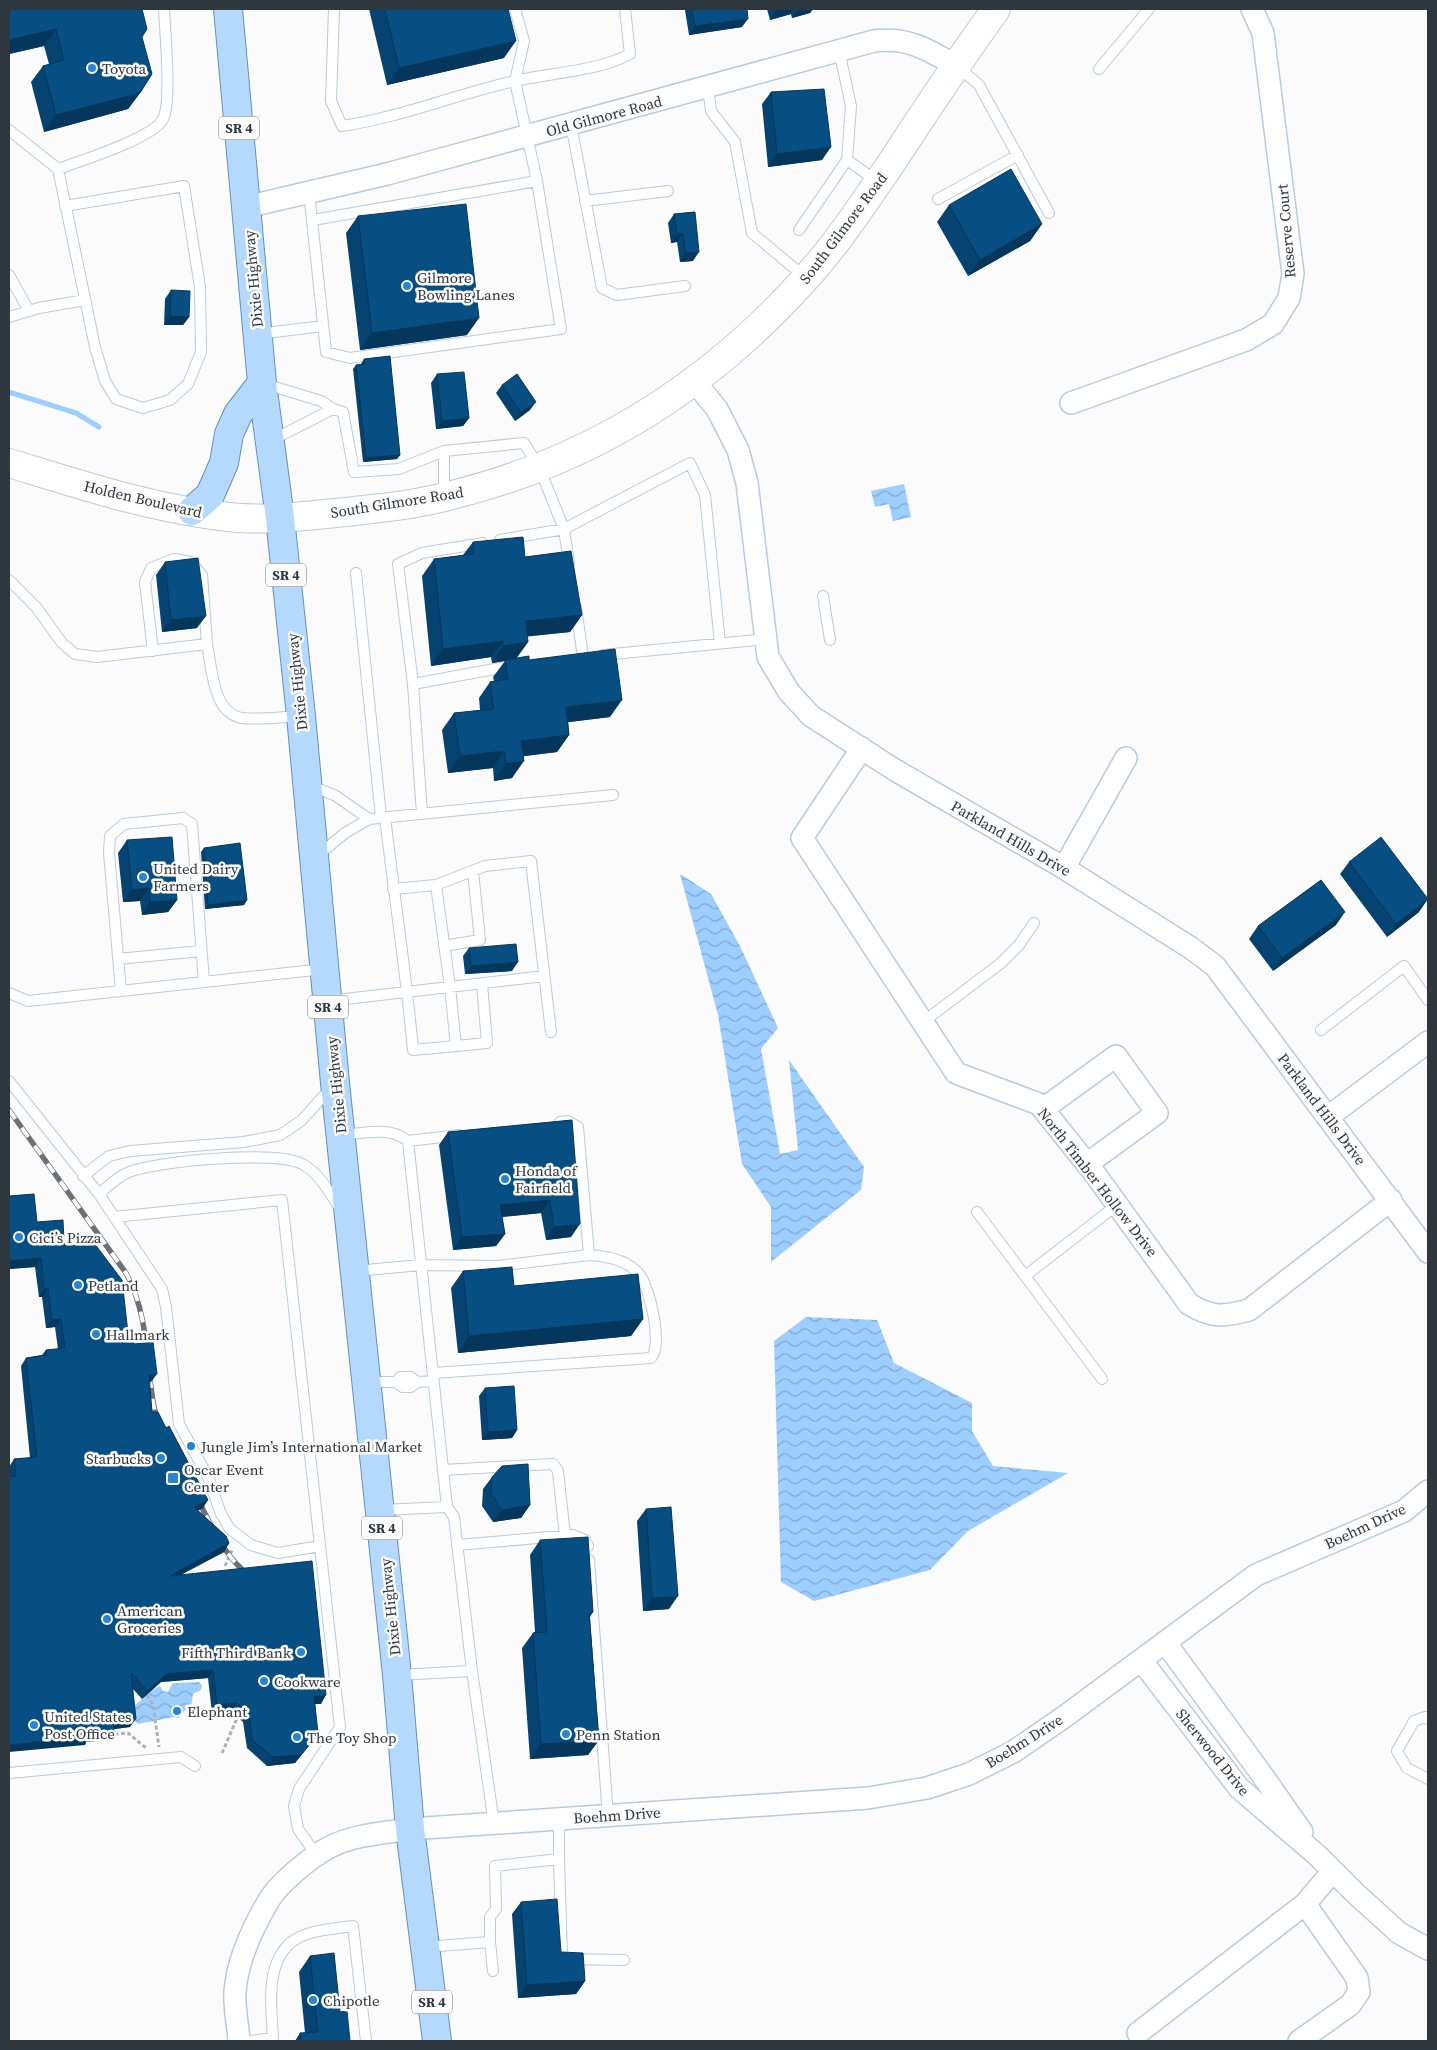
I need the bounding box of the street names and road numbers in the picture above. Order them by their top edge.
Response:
street label: Old Gilmore Road [544,90,665,142]
road number: SR 4 [219,116,259,140]
street label: South Gilmore Road [794,168,892,288]
street label: Reserve Court [1271,183,1301,279]
street label: Dixie Highway [238,229,268,328]
street label: Holden Boulevard [82,475,205,523]
street label: South Gilmore Road [329,481,465,523]
road number: SR 4 [266,564,306,586]
street label: Dixie Highway [281,632,313,732]
street label: Parkland Hills Drive [947,795,1075,881]
road number: SR 4 [308,996,348,1019]
street label: Dixie Highway [320,1035,352,1135]
street label: Parkland Hills Drive [1273,1049,1371,1170]
street label: North Timber Hollow Drive [1033,1103,1163,1261]
street label: Boehm Drive [1321,1498,1409,1554]
road number: SR 4 [362,1516,402,1540]
street label: Dixie Highway [374,1557,406,1657]
street label: Sherwood Drive [1171,1704,1255,1800]
street label: Boehm Drive [981,1709,1067,1773]
street label: Boehm Drive [573,1801,662,1829]
road number: SR 4 [412,1990,452,2014]

